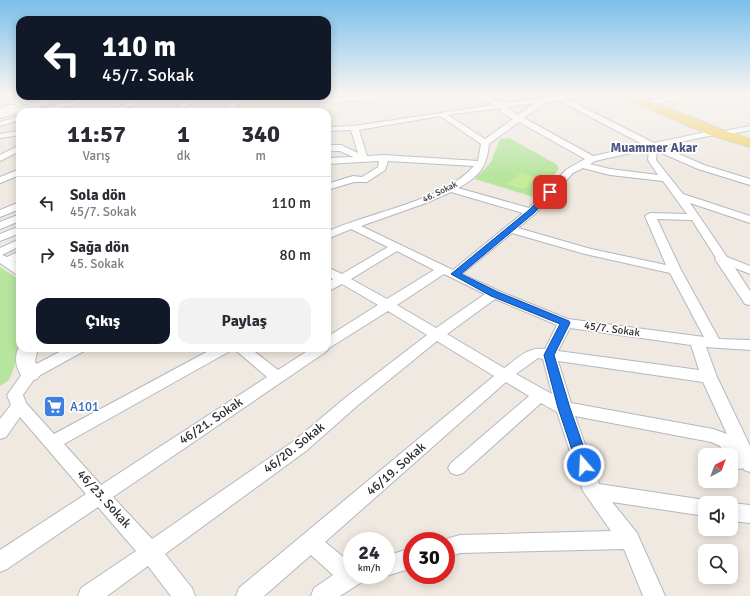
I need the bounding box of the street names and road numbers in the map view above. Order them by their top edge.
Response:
street label: 46. Sokak [421,179,460,205]
street label: 45/7. Sokak [583,319,641,339]
street label: 46/21. Sokak [176,394,246,448]
street label: 46/20. Sokak [260,419,328,477]
street label: 46/19. Sokak [363,439,429,499]
street label: 46/23. Sokak [73,466,135,532]

